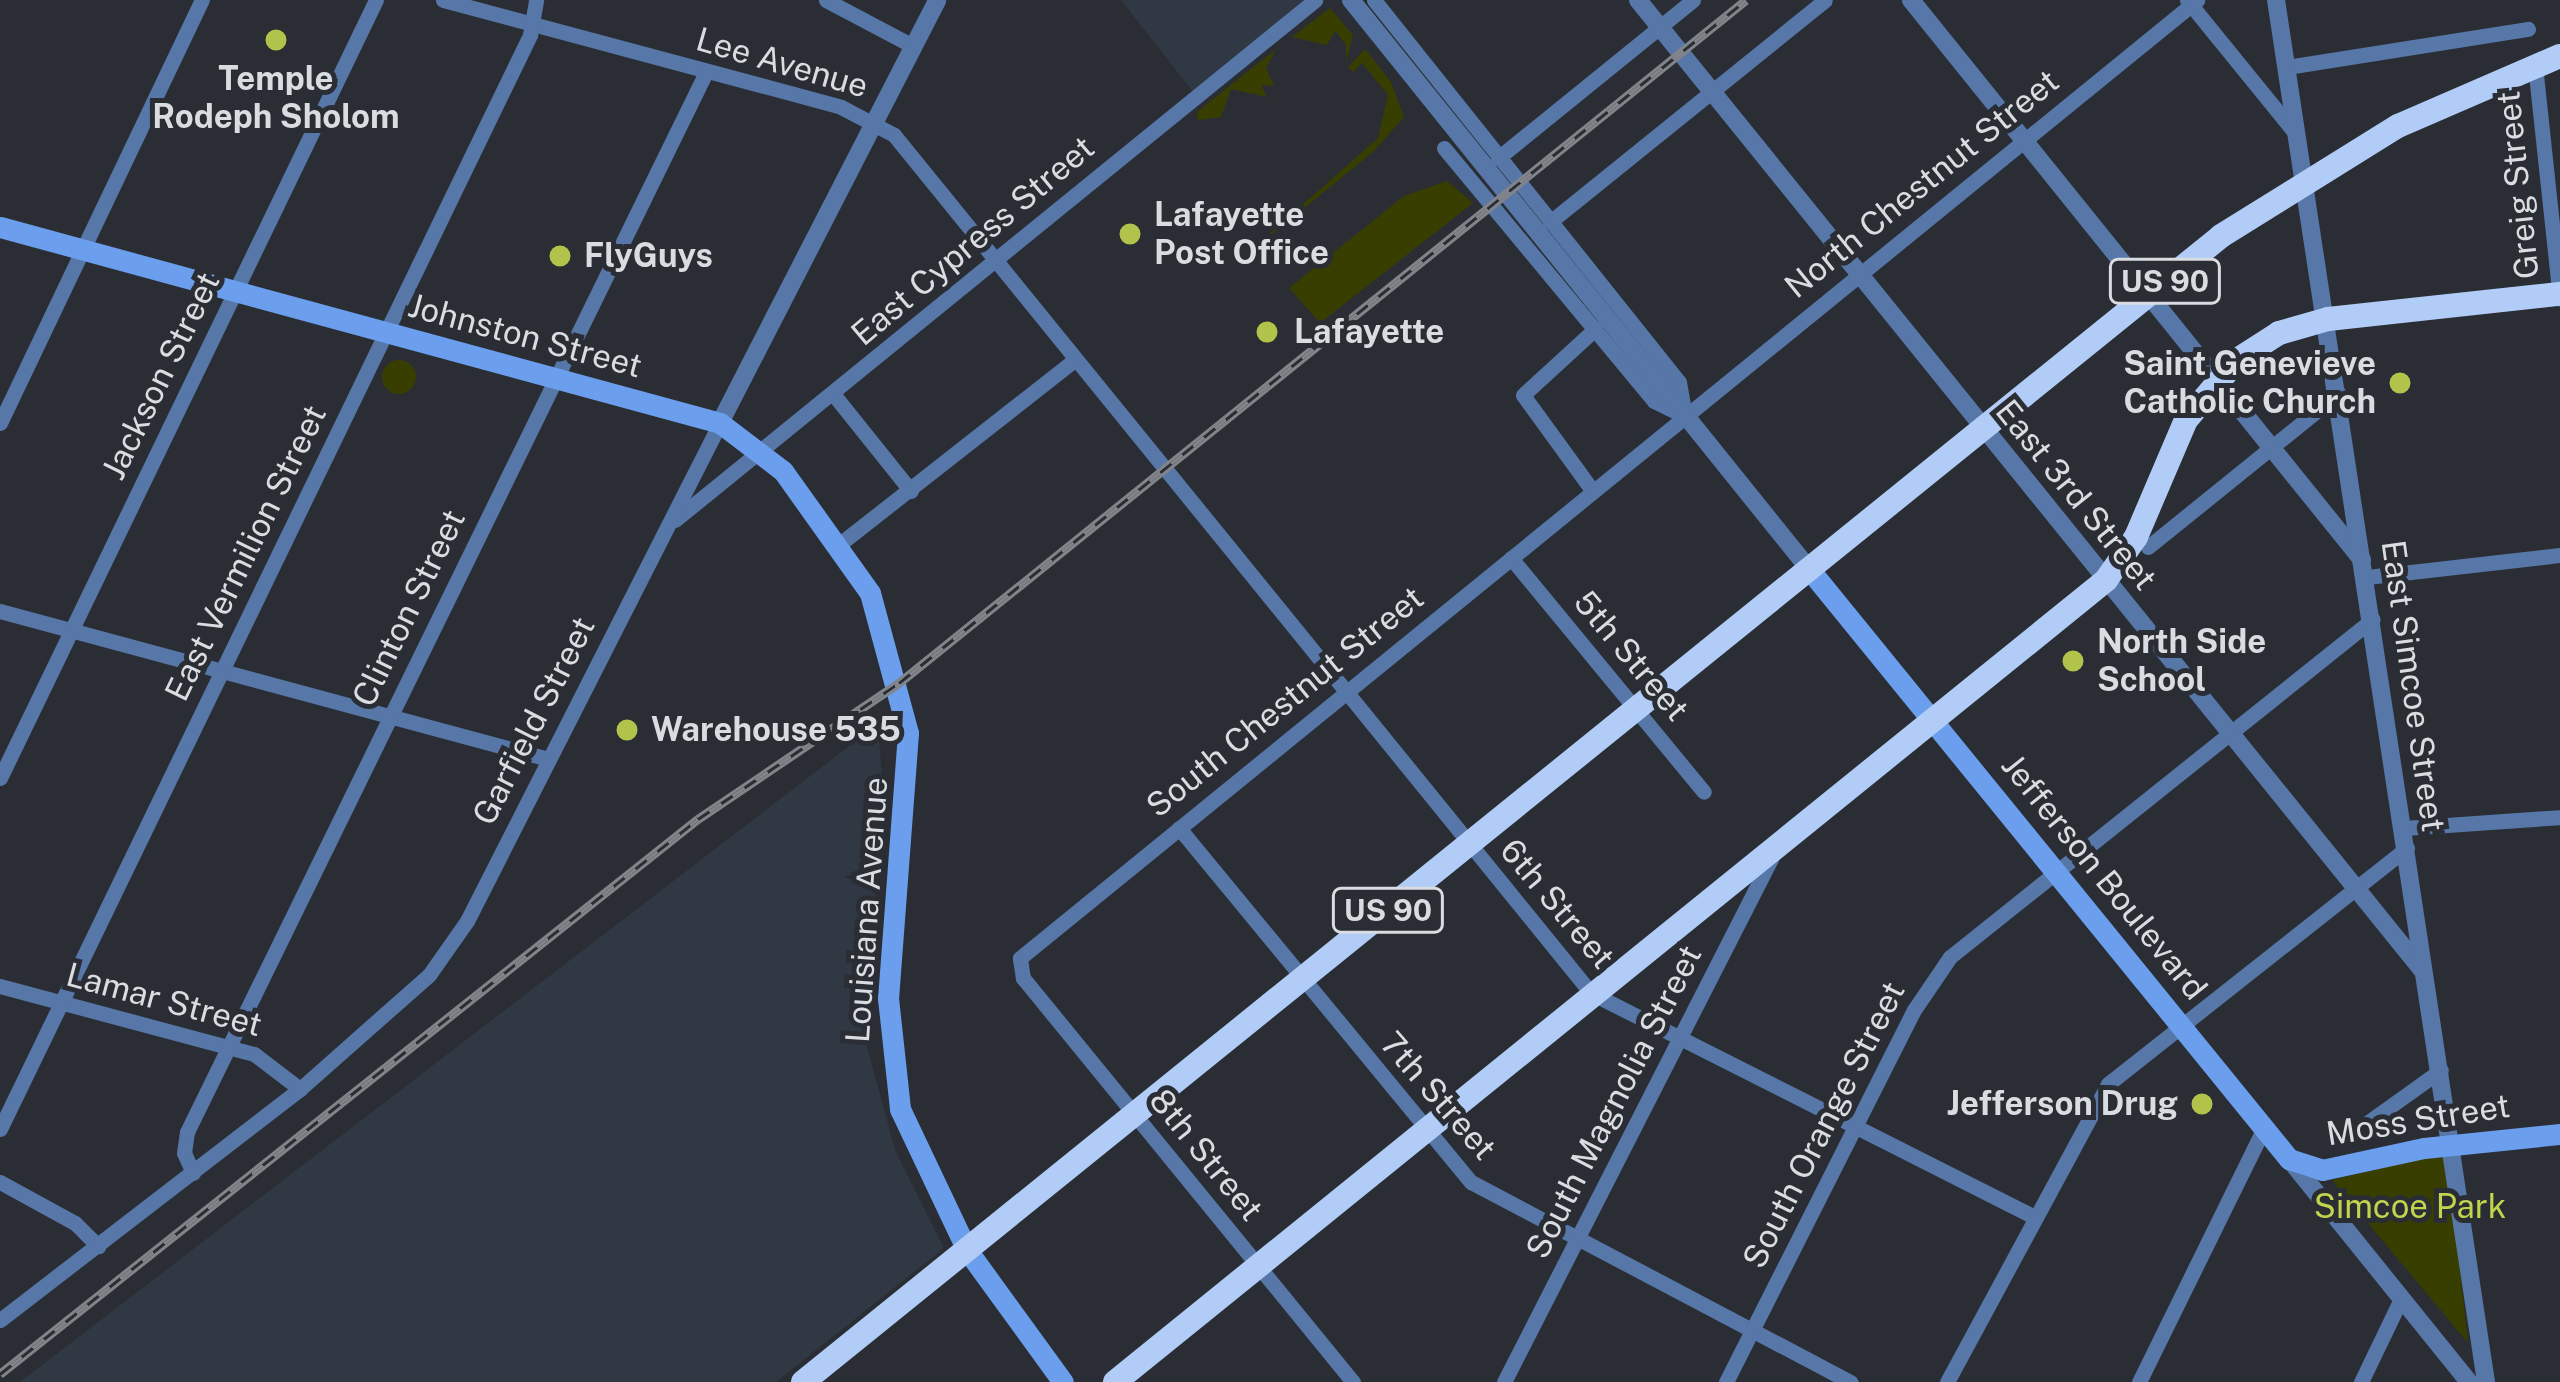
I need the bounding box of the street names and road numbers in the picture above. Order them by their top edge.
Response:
street label: Lee Avenue [691,20,873,106]
street label: North Chestnut Street [1777,61,2067,307]
street label: Greig Street [2488,89,2548,281]
street label: East Cypress Street [844,128,1102,354]
road number: US 90 [2108,257,2222,305]
street label: Jackson Street [94,266,228,486]
street label: Johnston Street [404,286,646,386]
street label: East 3rd Street [1987,392,2165,598]
street label: East Vermilion Street [157,398,335,708]
street label: Clinton Street [344,503,474,713]
street label: East Simcoe Street [2373,538,2453,834]
street label: South Chestnut Street [1139,578,1431,826]
street label: 5th Street [1565,583,1697,729]
street label: Garfield Street [465,610,603,832]
street label: Jefferson Boulevard [1993,746,2215,1008]
street label: Louisiana Avenue [838,776,896,1044]
street label: 6th Street [1491,831,1623,977]
road number: US 90 [1331,886,1445,934]
street label: South Magnolia Street [1518,939,1710,1265]
street label: Lamar Street [62,955,266,1045]
street label: South Orange Street [1735,975,1913,1275]
street label: 7th Street [1372,1024,1504,1168]
street label: 8th Street [1141,1081,1271,1229]
street label: Moss Street [2323,1086,2513,1154]

